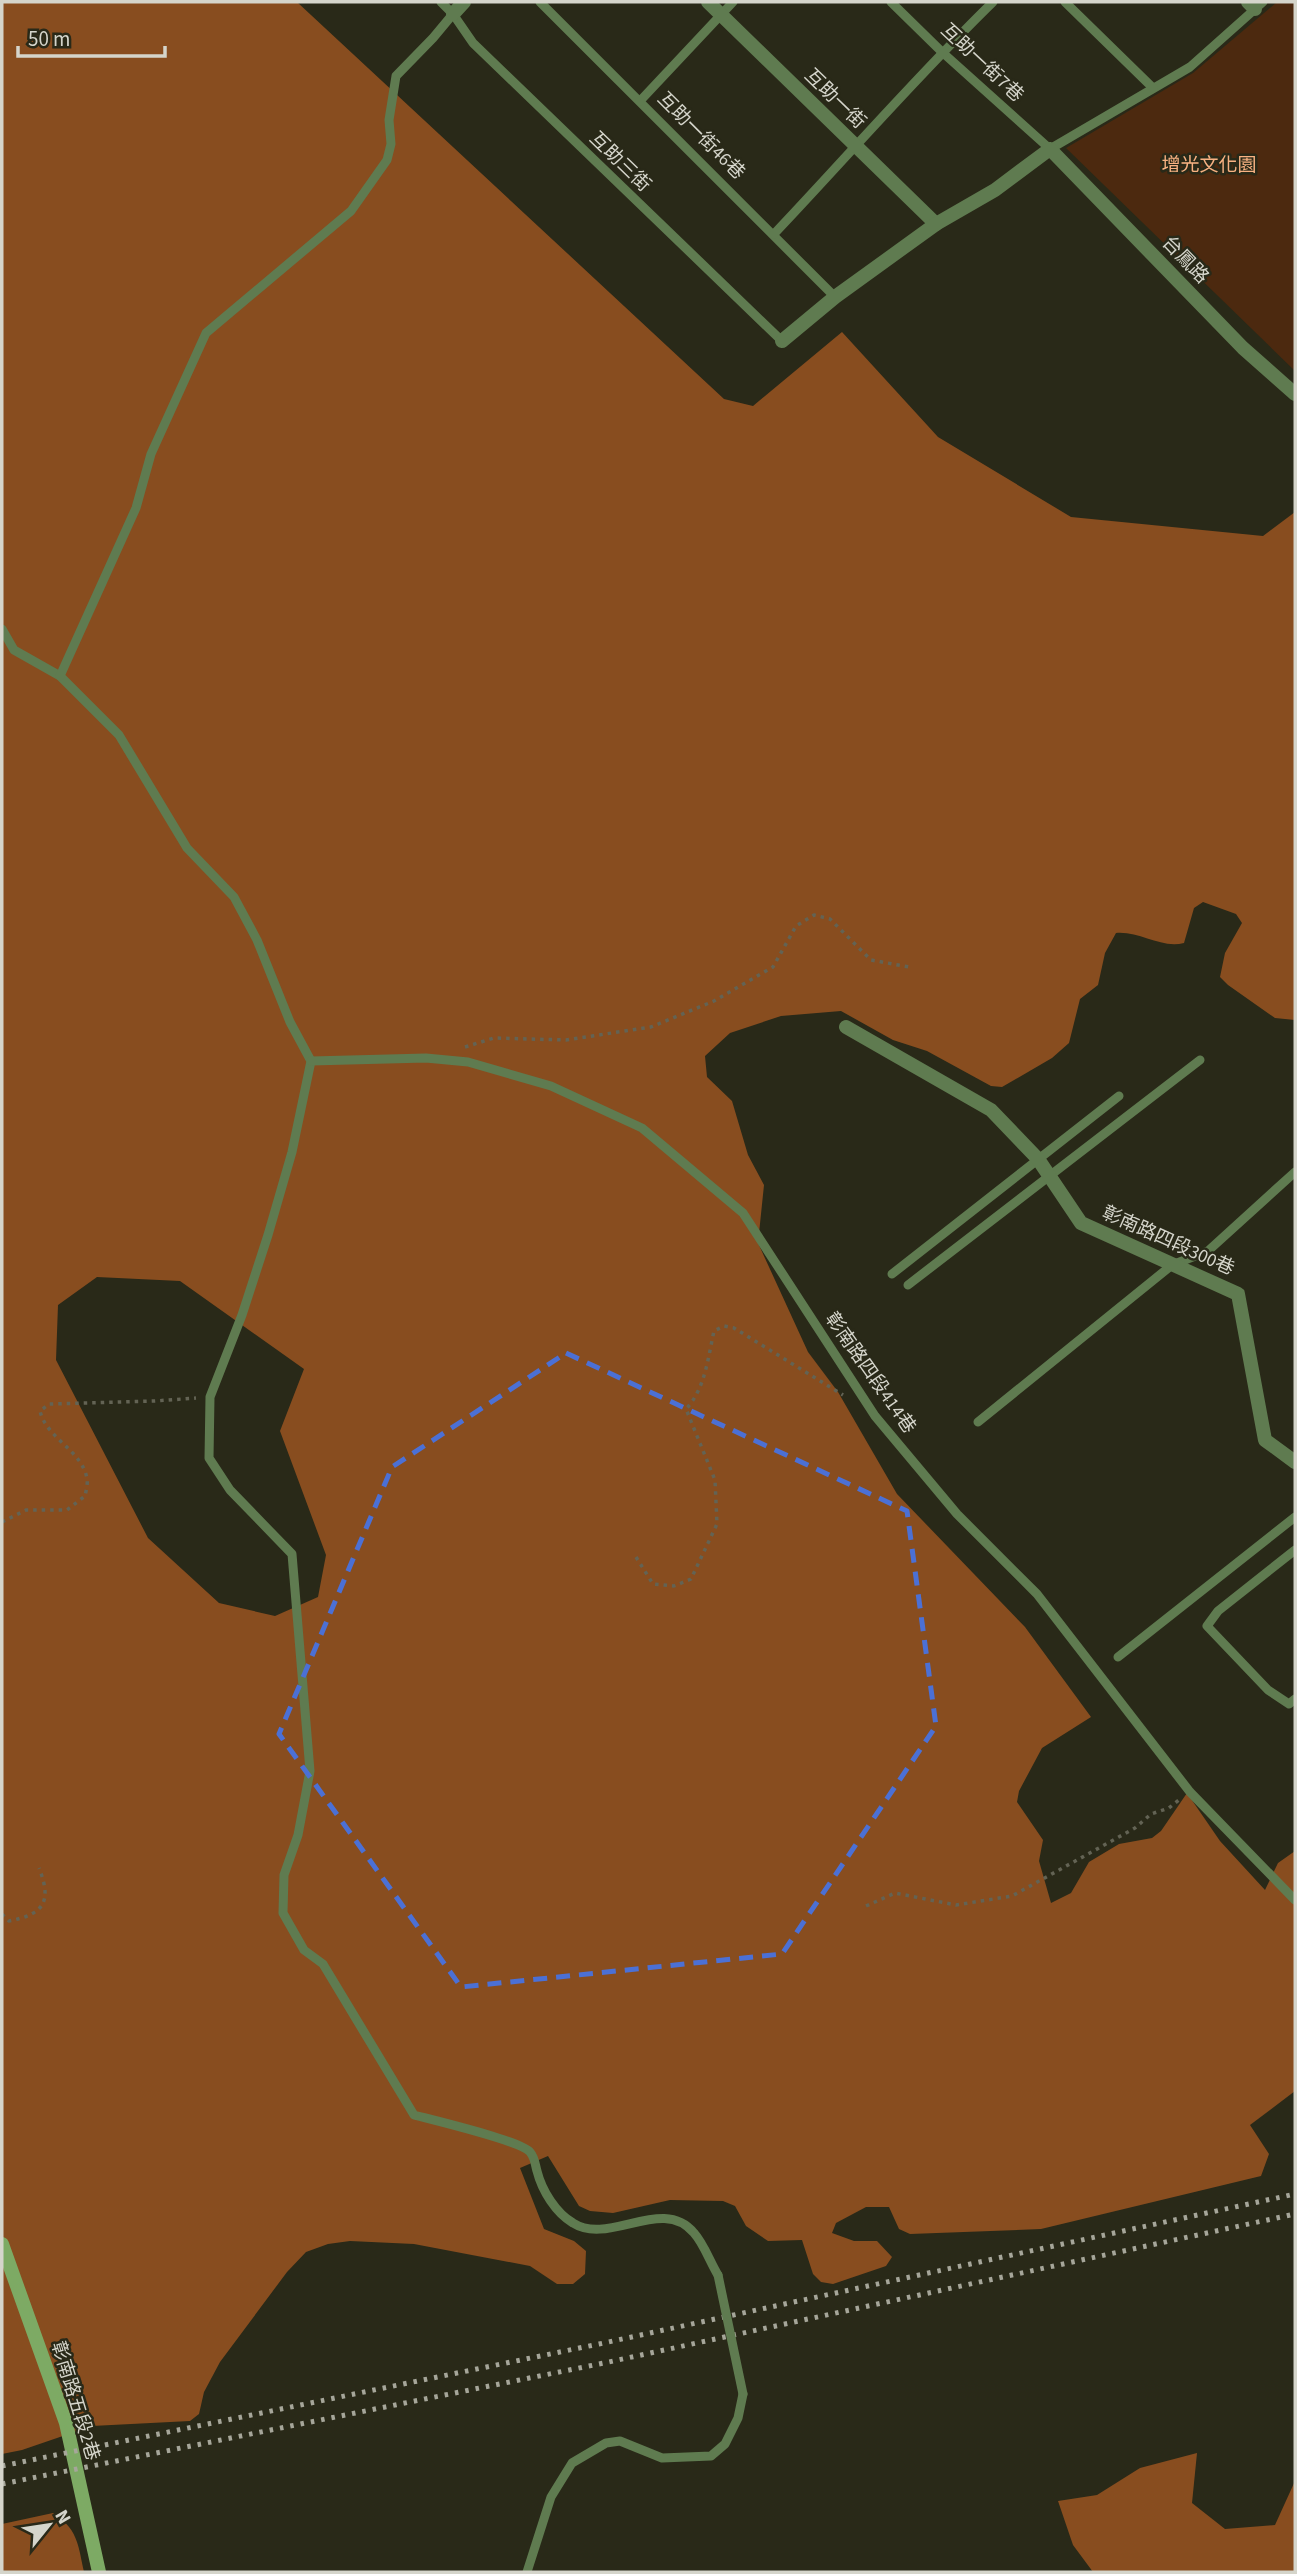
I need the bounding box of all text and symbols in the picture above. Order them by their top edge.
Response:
scale bar [18,14,164,58]
street label: 互助一街7巷 [935,18,1029,108]
text: 50 m [28,24,70,54]
street label: 互助一街 [798,63,872,135]
street label: 互助一街46巷 [651,86,751,186]
street label: 互助三街 [583,126,657,198]
park label: 增光文化園 [1161,152,1257,179]
street label: 台鳳路 [1155,230,1215,290]
street label: 彰南路四段300巷 [1097,1200,1239,1282]
street label: 彰南路四段414巷 [818,1307,922,1439]
street label: 彰南路五段2巷 [44,2338,106,2464]
north arrow [14,2490,84,2560]
text: N [48,2505,77,2529]

